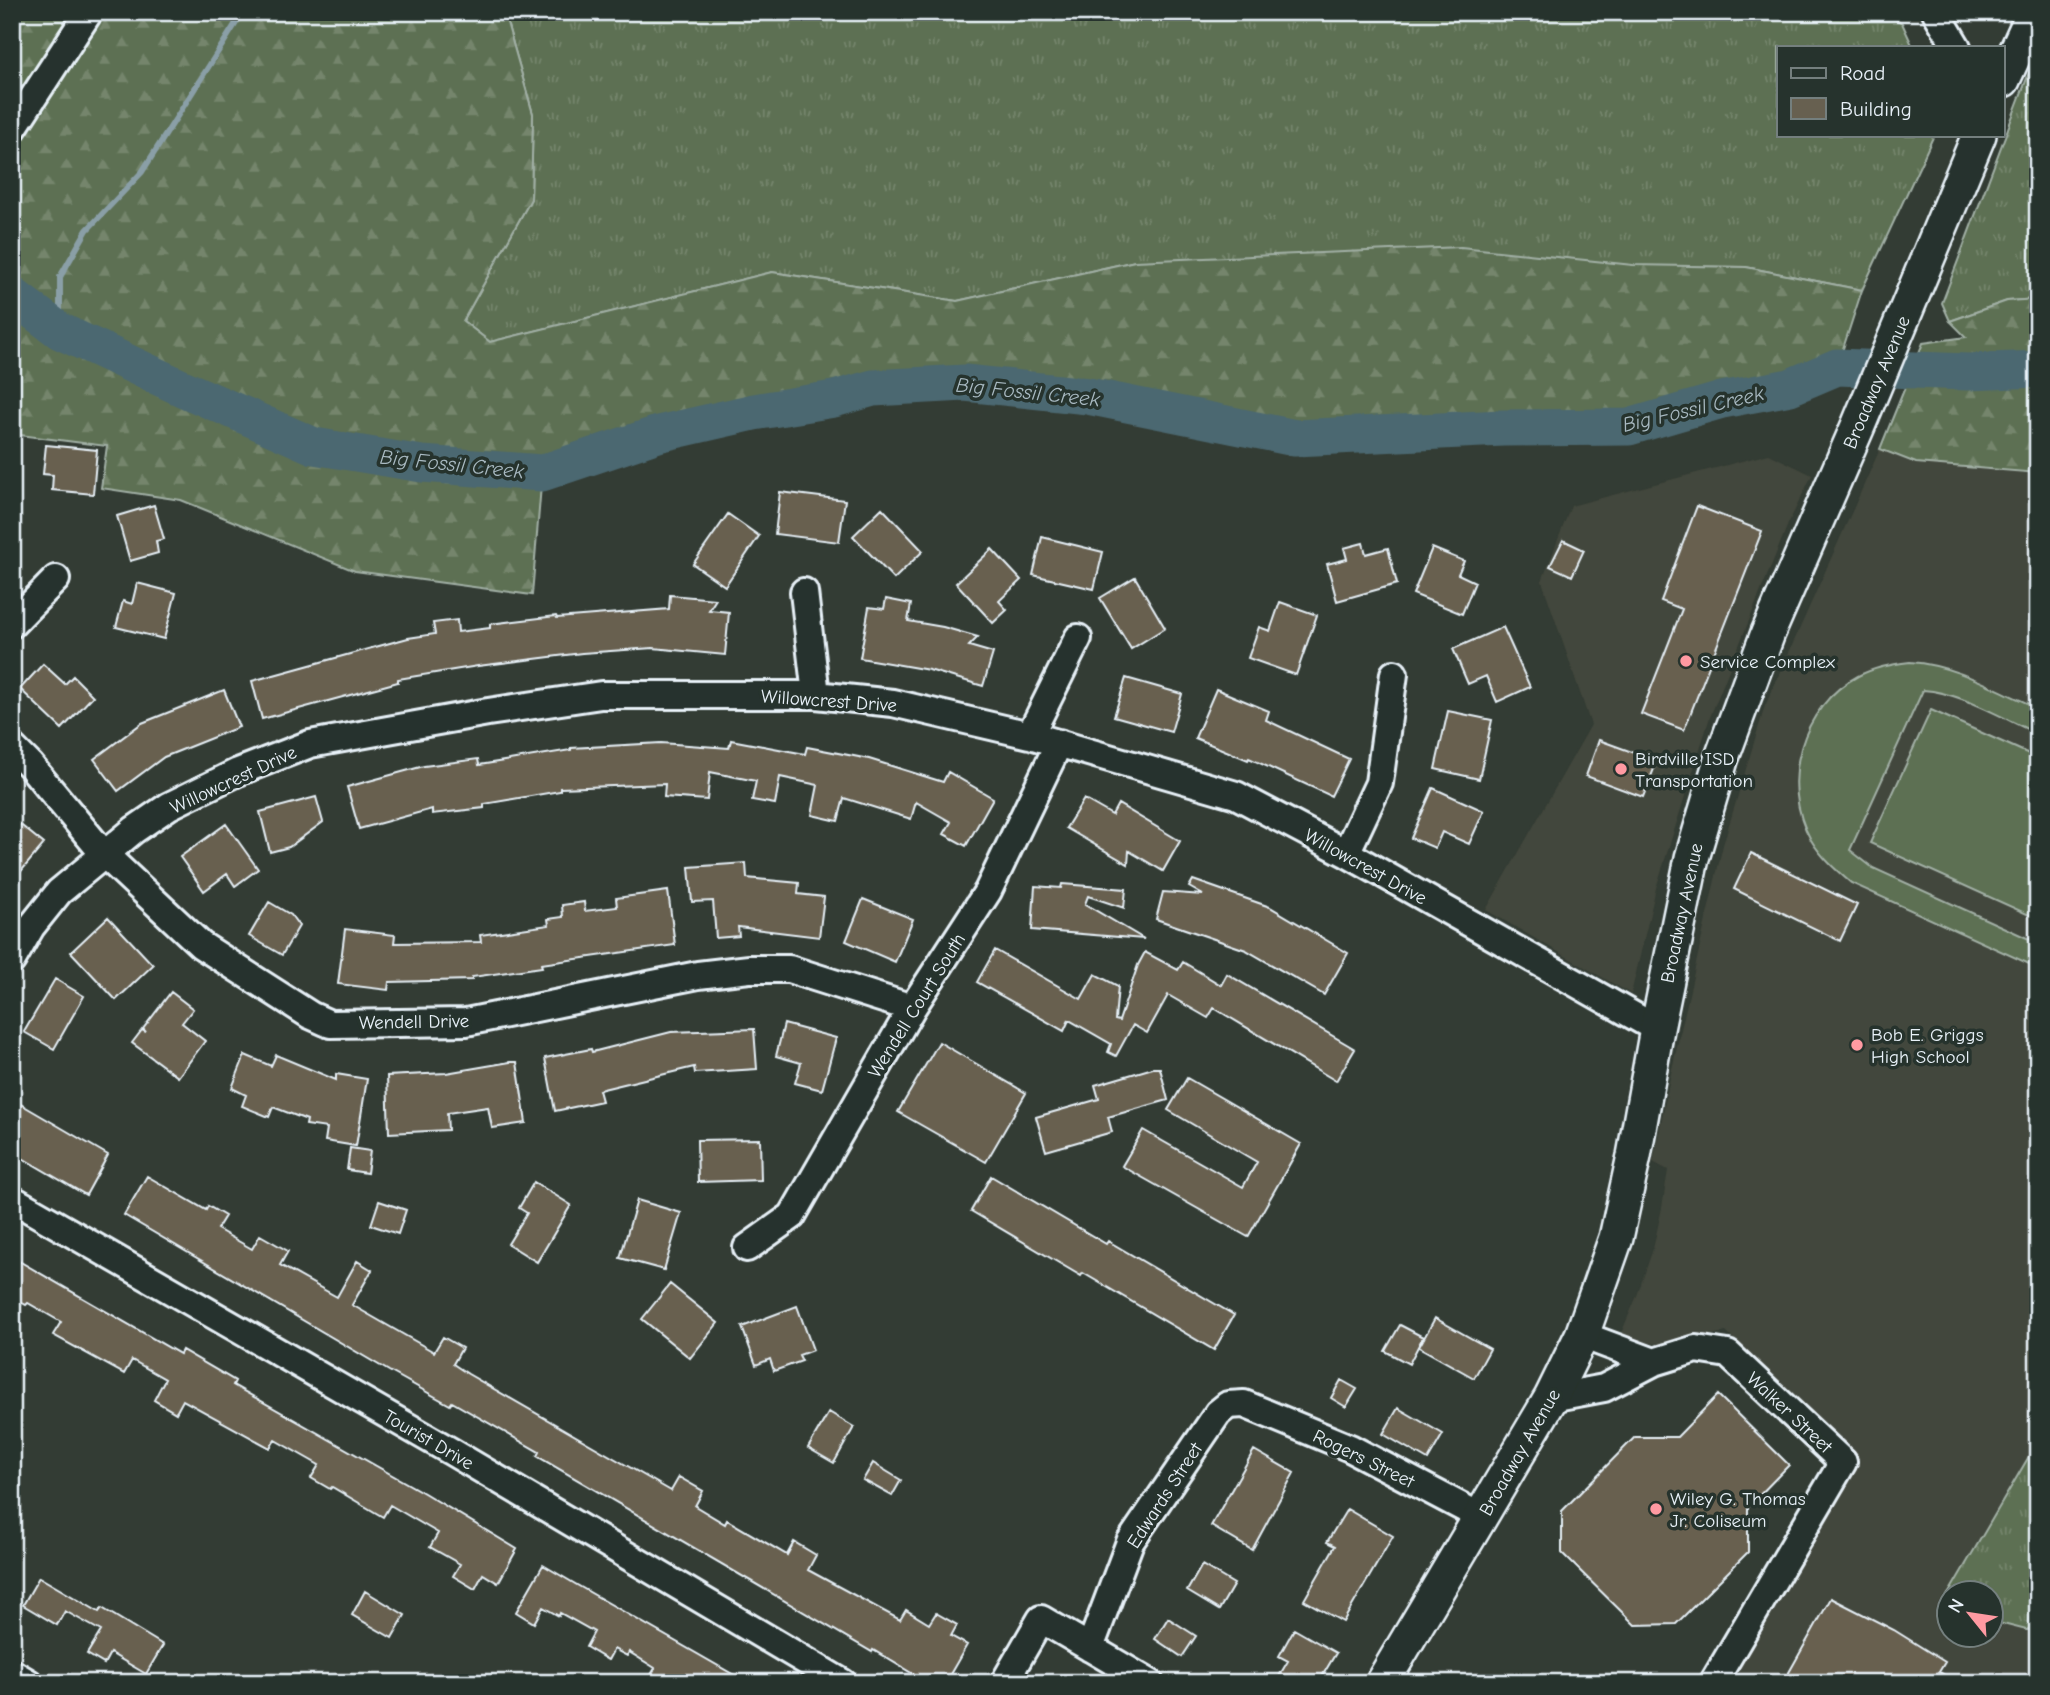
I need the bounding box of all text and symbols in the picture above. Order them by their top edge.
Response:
legend [1777,46,2004,136]
text: Road [1840,61,1885,85]
text: Building [1840,97,1912,121]
street label: Broadway Avenue [1839,313,1915,452]
water label: Big Fossil Creek [955,373,1102,412]
water label: Big Fossil Creek [1620,381,1767,437]
water label: Big Fossil Creek [379,445,526,484]
place label: Service Complex [1700,651,1836,673]
marker: Service Complex [1678,653,1694,669]
street label: Willowcrest Drive [760,685,898,717]
street label: Willowcrest Drive [167,741,300,819]
place label: Birdville ISD Transportation [1635,748,1753,792]
marker: Birdville ISD Transportation [1613,761,1629,777]
street label: Willowcrest Drive [1301,824,1431,910]
street label: Broadway Avenue [1656,841,1708,985]
street label: Wendell Court South [864,929,970,1082]
street label: Wendell Drive [359,1010,469,1034]
place label: Bob E. Griggs High School [1871,1024,1984,1068]
marker: Bob E. Griggs High School [1849,1037,1865,1053]
street label: Walker Street [1742,1368,1837,1458]
street label: Broadway Avenue [1475,1385,1565,1520]
street label: Tourist Drive [380,1405,477,1474]
street label: Rogers Street [1309,1425,1418,1493]
street label: Edwards Street [1123,1438,1207,1552]
place label: Wiley G. Thomas Jr. Coliseum [1670,1488,1806,1532]
marker: Wiley G. Thomas Jr. Coliseum [1648,1501,1664,1517]
north arrow [1934,1580,2004,1650]
text: N [1944,1595,1969,1617]

